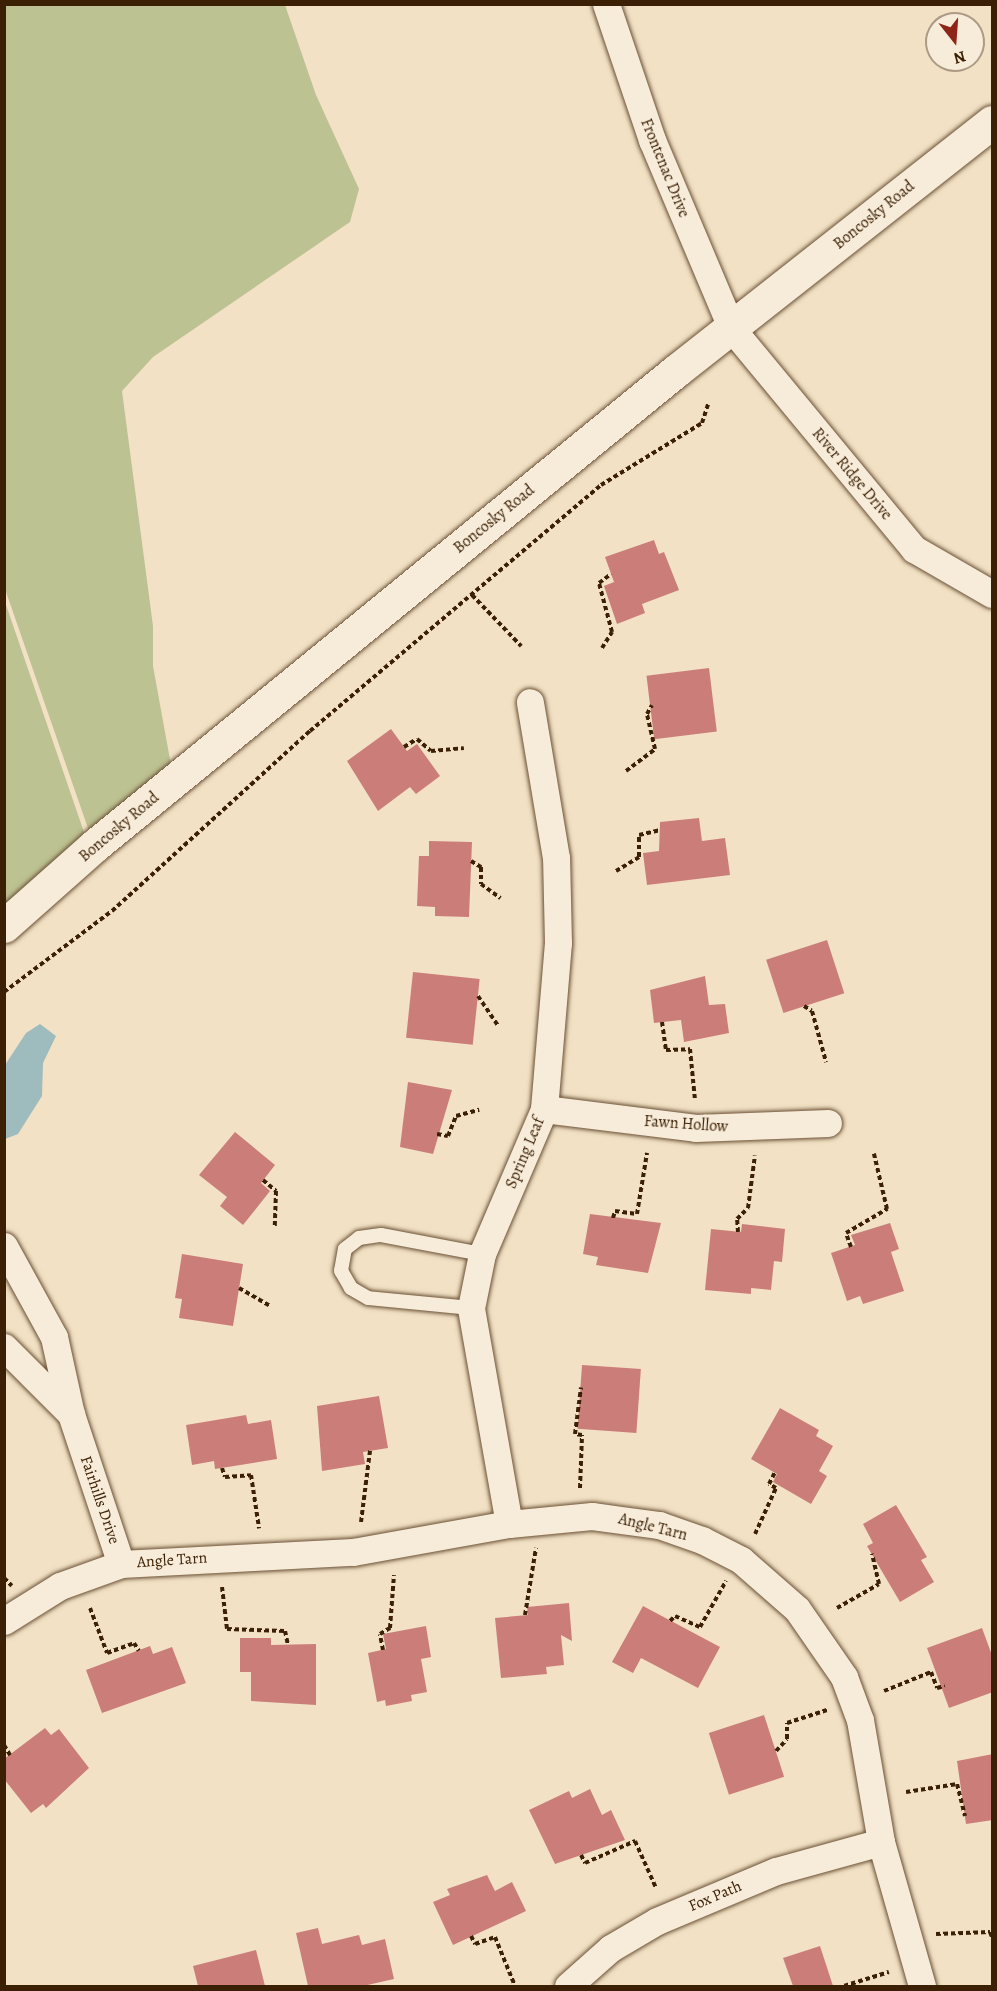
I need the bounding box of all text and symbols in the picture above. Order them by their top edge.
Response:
north arrow [925,12,985,72]
text: N [951,45,968,70]
street label: Frontenac Drive [636,116,694,220]
street label: Boncosky Road [830,177,918,253]
street label: River Ridge Drive [808,424,896,524]
street label: Boncosky Road [450,481,538,557]
street label: Boncosky Road [75,788,163,866]
street label: Fawn Hollow [643,1111,729,1137]
street label: Spring Leaf [501,1114,549,1192]
street label: Fairhills Drive [76,1453,124,1547]
street label: Angle Tarn [617,1509,689,1545]
street label: Angle Tarn [136,1548,208,1572]
street label: Fox Path [686,1876,744,1916]

